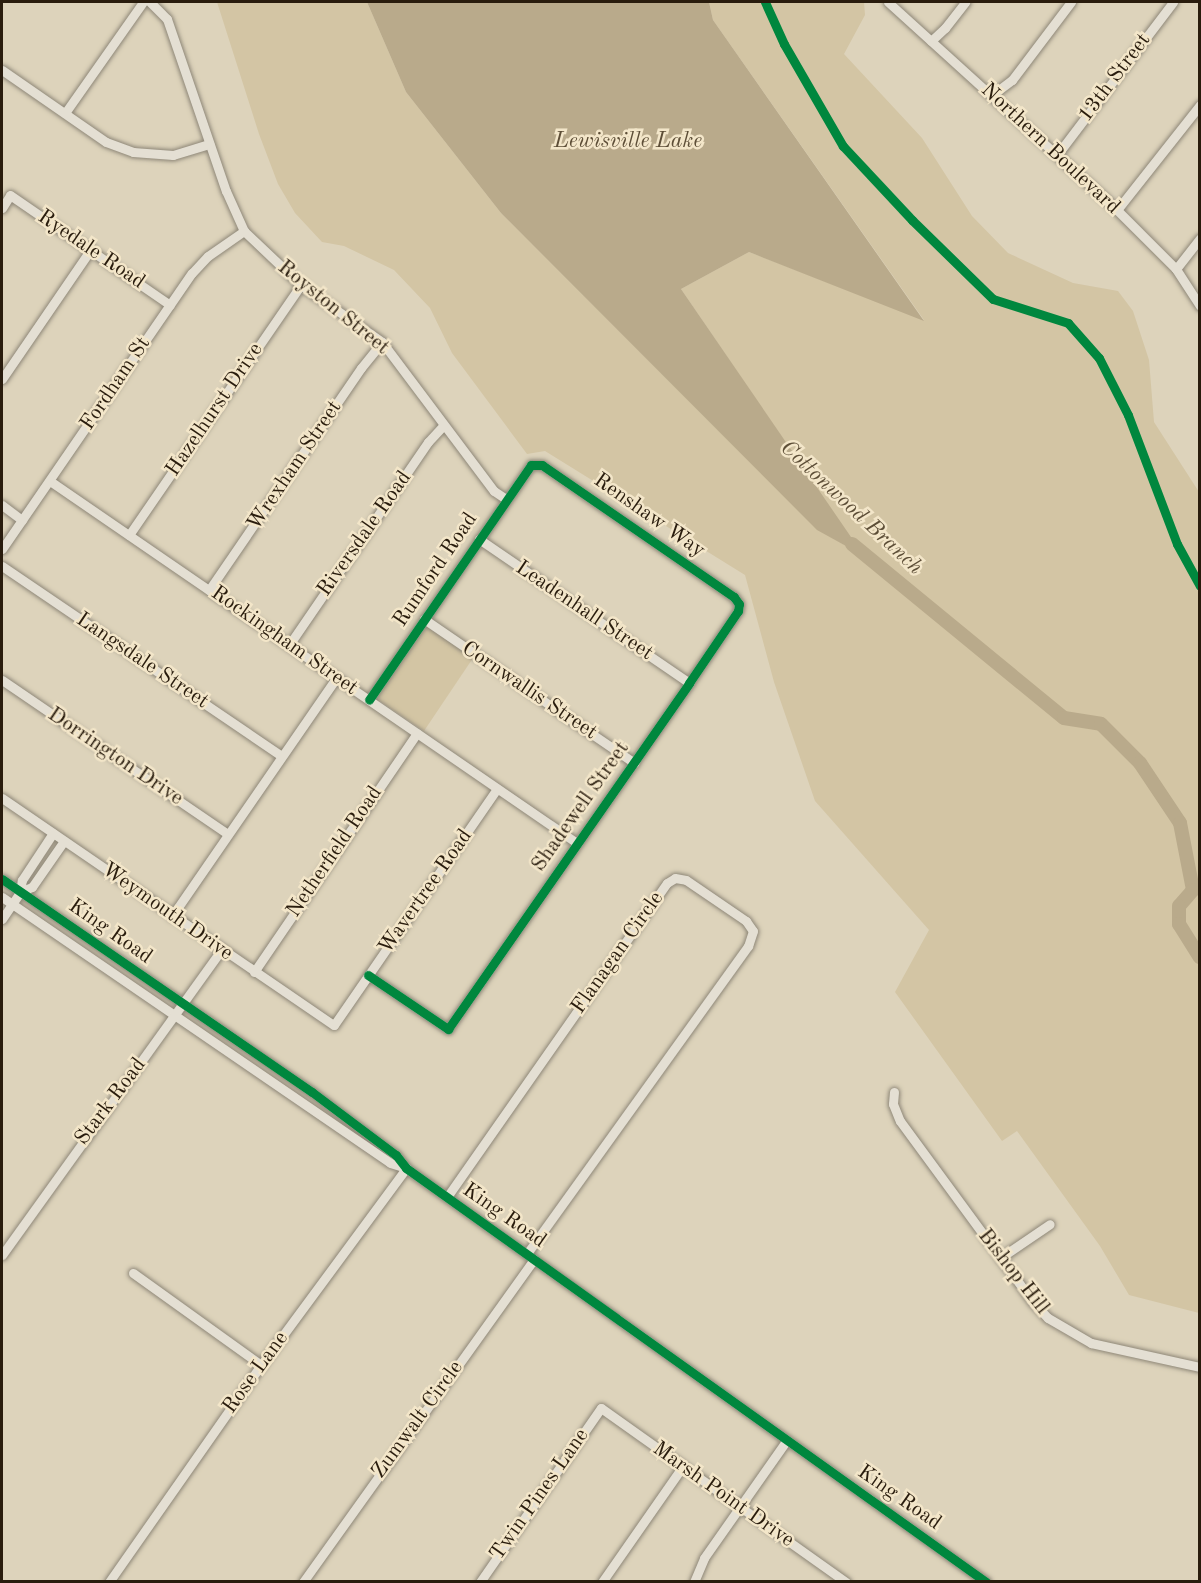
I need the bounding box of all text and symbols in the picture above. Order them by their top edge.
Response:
street label: 13th Street [1073,29,1157,127]
street label: Northern Boulevard [975,78,1125,220]
water label: Lewisville Lake [554,129,702,155]
street label: Ryedale Road [32,205,150,295]
street label: Royston Street [272,255,394,361]
street label: Fordham St [76,332,156,436]
street label: Hazelhurst Drive [161,338,269,482]
street label: Wrexham Street [242,396,348,536]
water label: Cottonwood Branch [774,435,928,581]
street label: Riversdale Road [312,466,418,602]
street label: Renshaw Way [588,468,710,564]
street label: Rumford Road [389,508,483,632]
street label: Leadenhall Street [510,556,658,666]
street label: Rockingham Street [206,581,362,701]
street label: Langsdale Street [71,607,213,715]
street label: Cornwallis Street [456,636,602,746]
street label: Dorrington Drive [43,702,187,812]
street label: Shadewell Street [527,737,635,877]
street label: Netherfield Road [282,782,388,922]
street label: Wavertree Road [374,825,478,959]
street label: Weymouth Drive [96,857,238,967]
street label: Flanagan Circle [566,887,670,1019]
street label: King Road [63,894,157,970]
street label: Stark Road [70,1053,152,1151]
street label: King Road [457,1178,551,1254]
street label: Bishop Hill [972,1224,1054,1320]
street label: Rose Lane [218,1327,294,1419]
street label: Zumwalt Circle [367,1356,469,1484]
street label: Twin Pines Lane [485,1424,595,1566]
street label: Marsh Point Drive [647,1437,799,1553]
street label: King Road [852,1460,946,1536]

